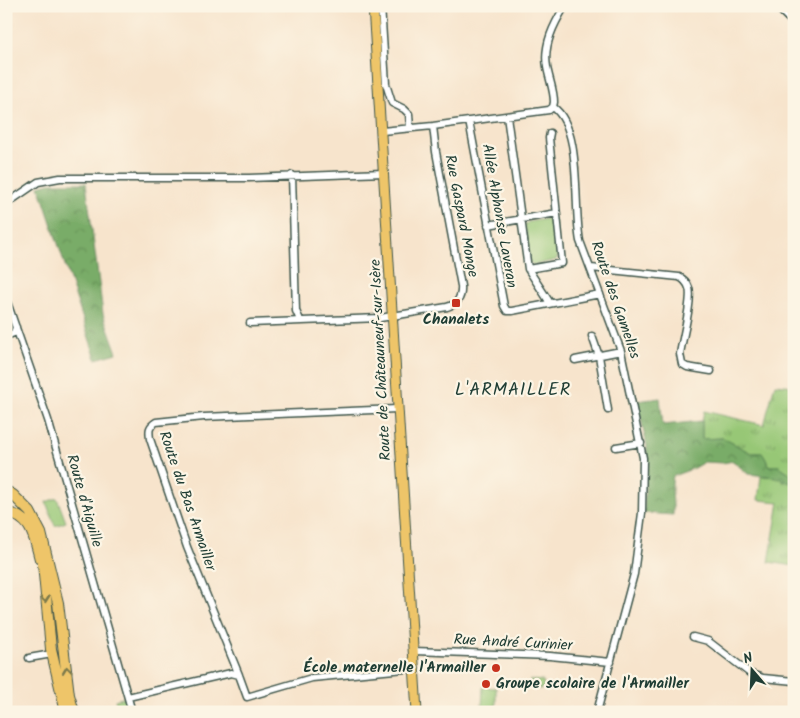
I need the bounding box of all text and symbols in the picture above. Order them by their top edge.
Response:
street label: Allée Alphonse Laveran [475,142,523,290]
street label: Rue Gaspard Monge [437,153,485,280]
street label: Route des Gamelles [584,238,647,363]
street label: Route de Châteauneuf-sur-Isère [364,258,398,461]
marker: Chanalets [450,297,462,309]
place label: Chanalets [423,308,489,332]
district label: L'ARMAILLER [455,376,571,405]
street label: Route du Bas Armailler [152,428,223,575]
street label: Route d'Aiguille [59,452,109,551]
one-way arrow [40,595,51,603]
street label: Rue André Curinier [453,628,574,658]
north arrow [728,646,778,696]
text: N [740,647,756,670]
place label: École maternelle l'Armailler [304,656,487,680]
marker: École maternelle l'Armailler [490,662,502,674]
one-way arrow [62,666,73,674]
place label: Groupe scolaire de l'Armailler [496,672,689,696]
marker: Groupe scolaire de l'Armailler [480,678,492,690]

